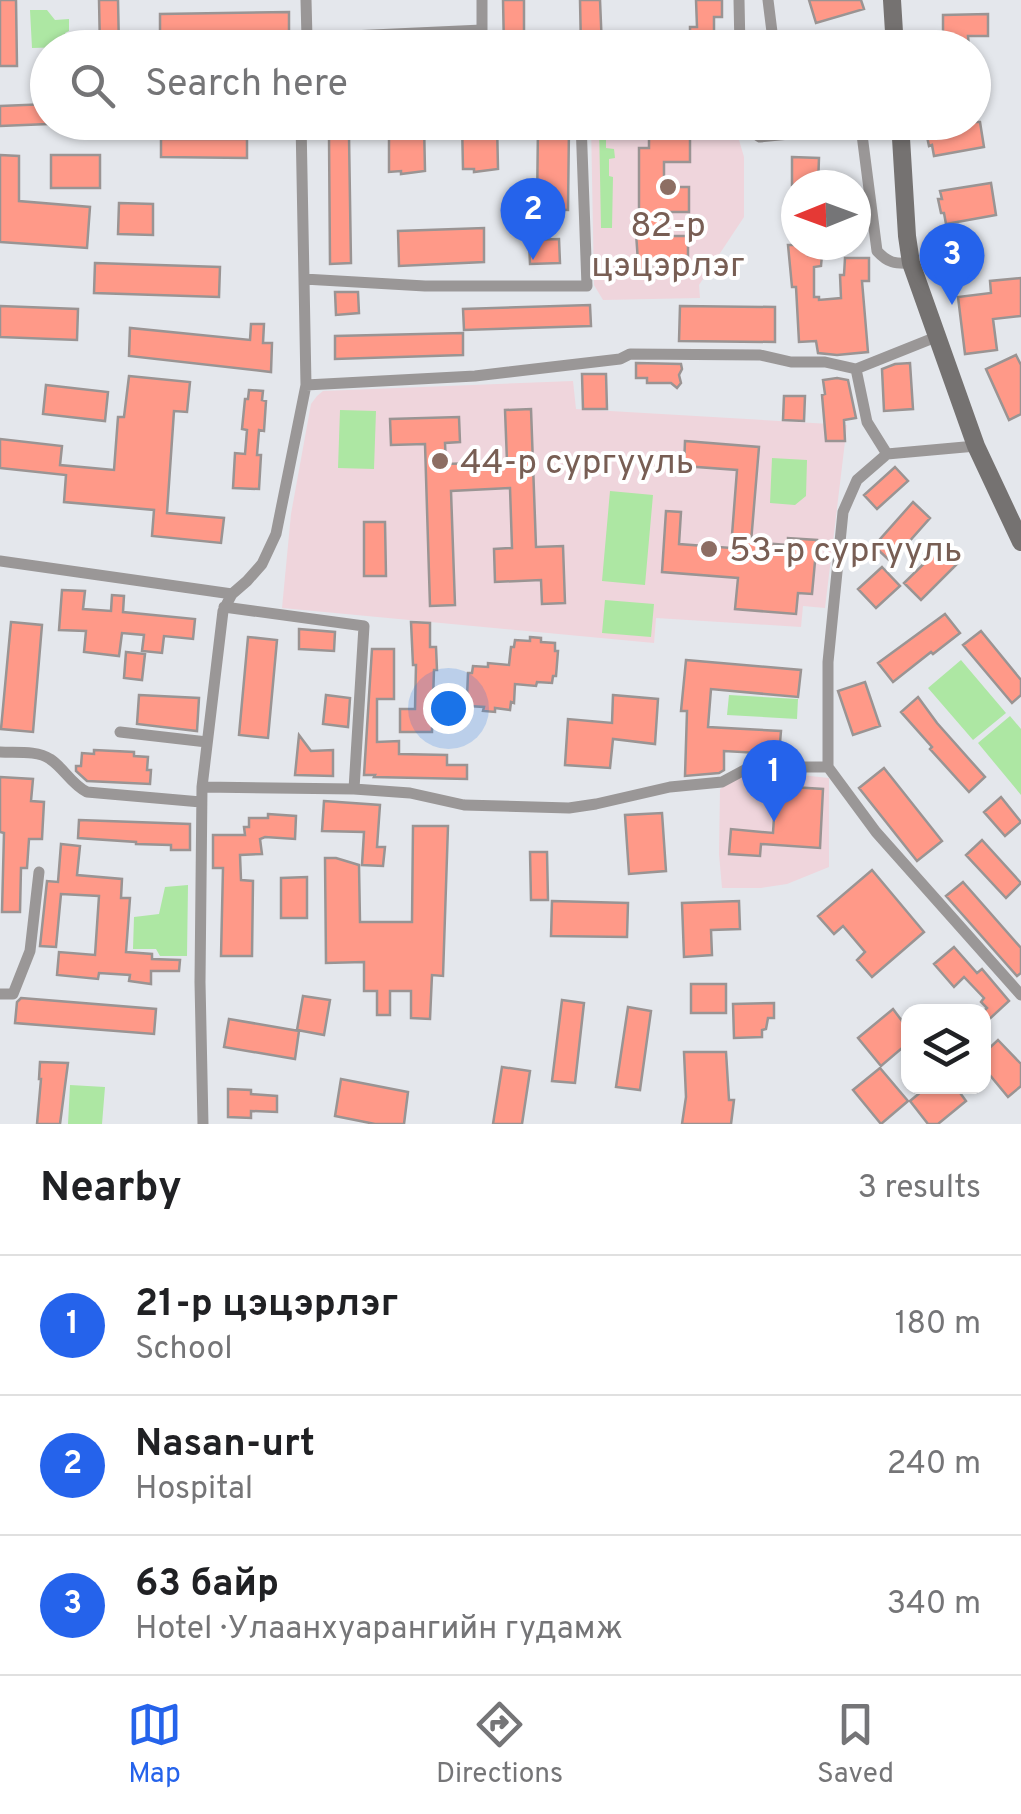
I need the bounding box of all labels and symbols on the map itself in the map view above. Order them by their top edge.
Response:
north arrow [781,170,871,260]
marker: 82-р цэцэрлэг [657,176,679,198]
pin: 2 [500,178,566,260]
place label: 82-р цэцэрлэг [591,205,745,289]
pin: 3 [920,222,984,305]
place label: 44-р сургууль [460,442,694,486]
marker: 44-р сургууль [429,450,451,472]
place label: 53-р сургууль [729,530,962,574]
marker: 53-р сургууль [698,538,720,560]
your location [423,683,474,734]
pin: 1 [742,740,806,822]

